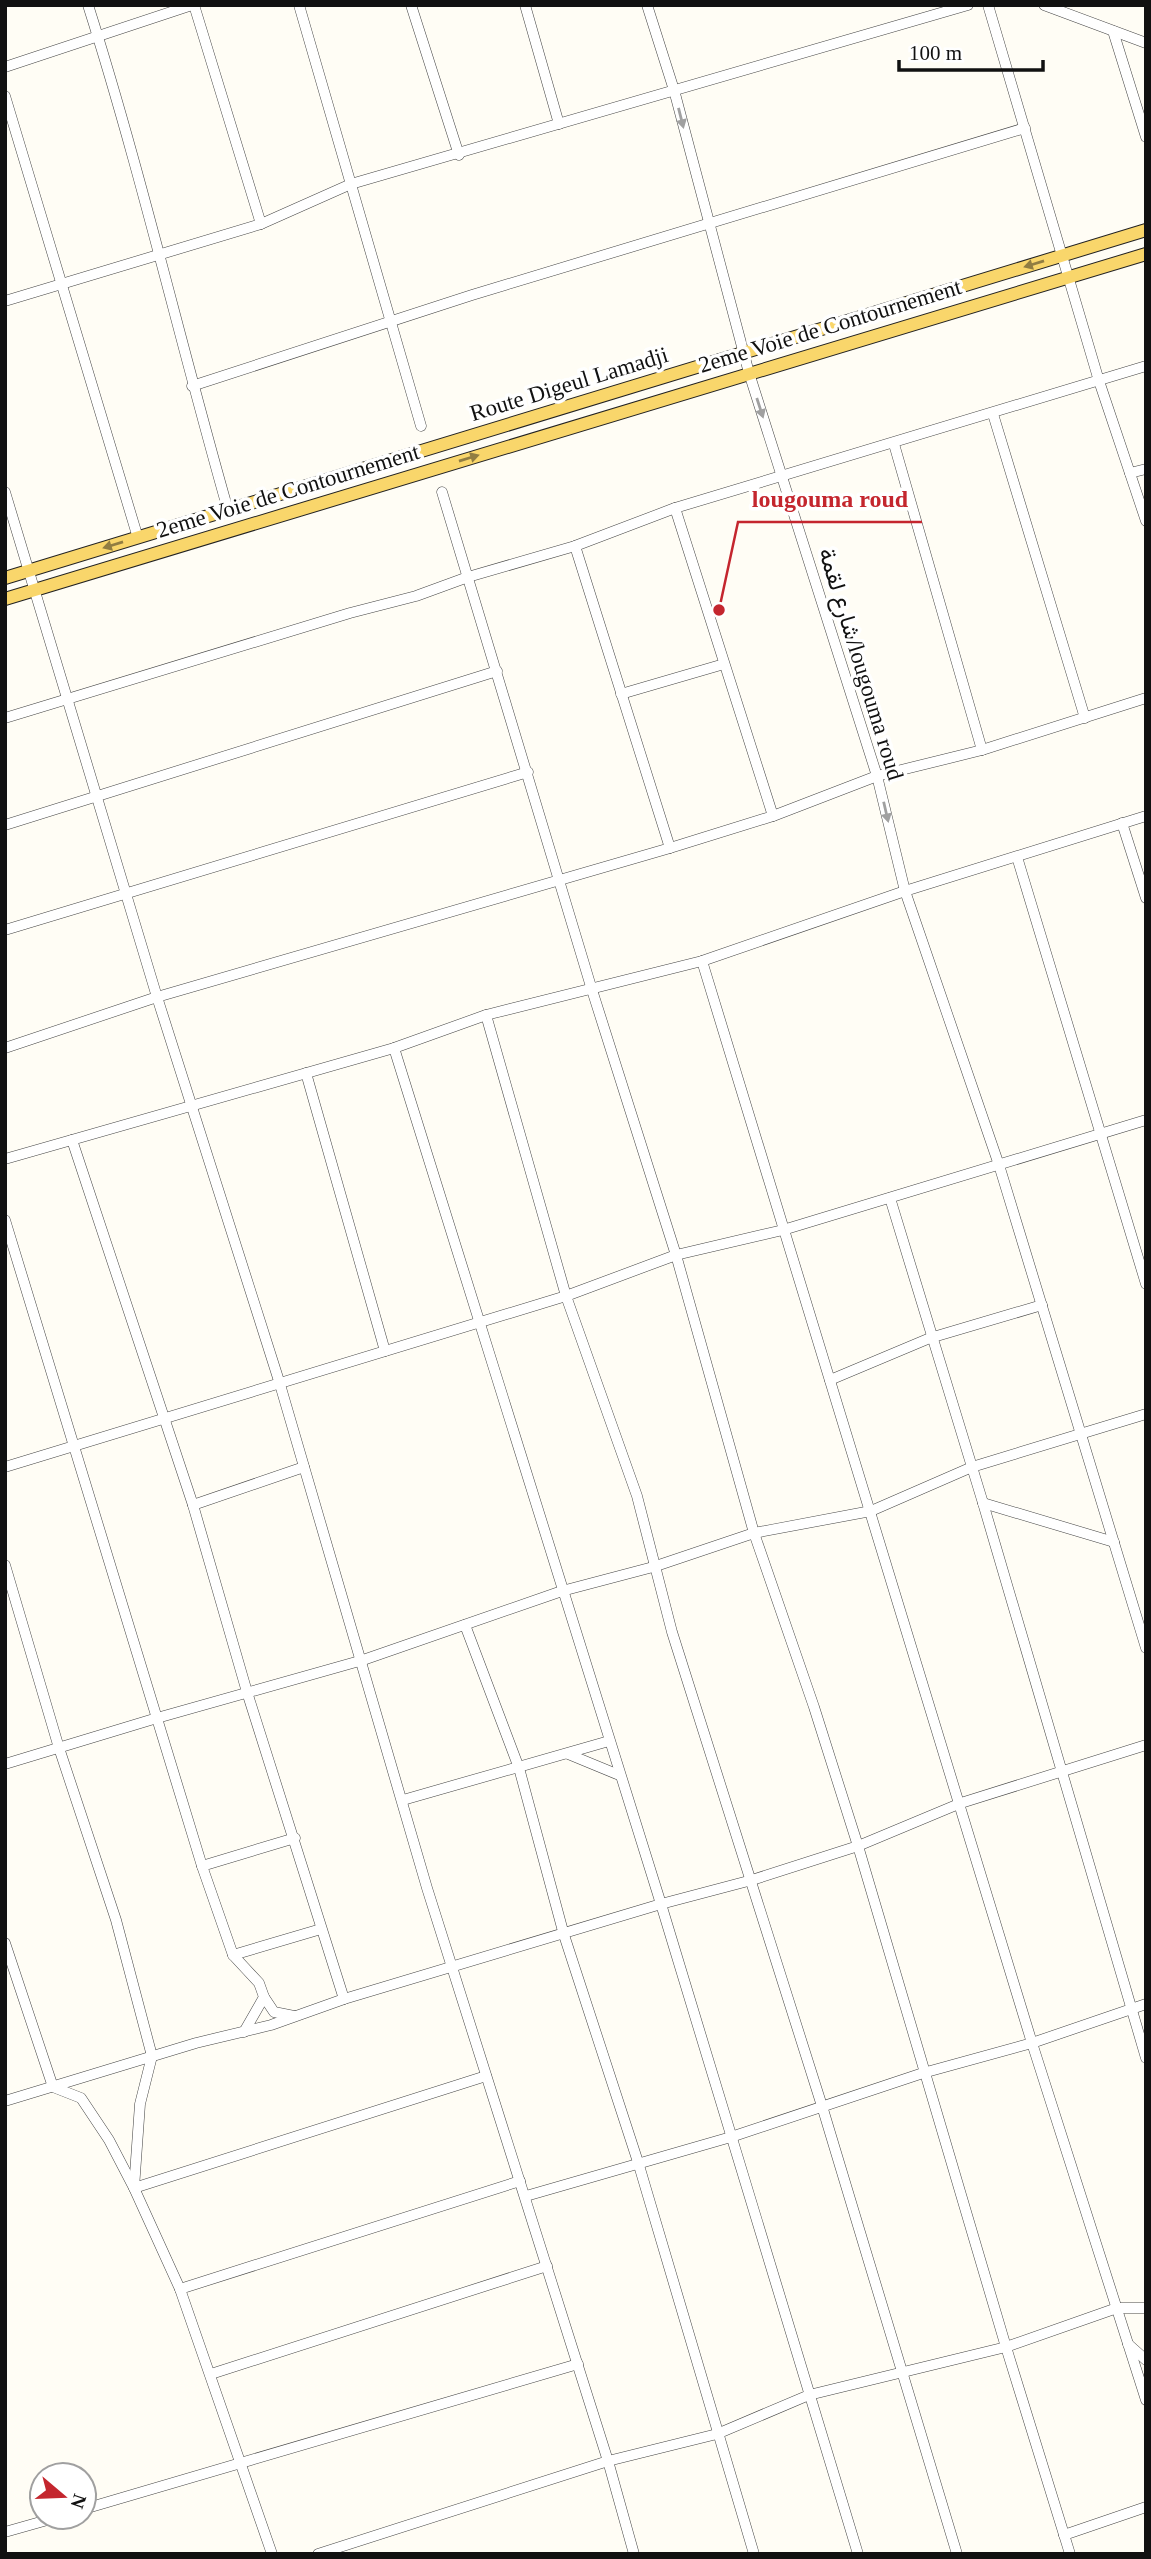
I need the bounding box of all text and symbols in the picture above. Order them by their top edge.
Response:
scale bar [899,28,1042,72]
text: 100 m [909,41,962,65]
one-way arrow [676,107,687,129]
one-way arrow [1023,260,1044,270]
street label: 2eme Voie de Contournement [696,274,965,378]
street label: Route Digeul Lamadji [467,342,671,426]
one-way arrow [755,397,766,418]
street label: 2eme Voie de Contournement [154,439,423,543]
one-way arrow [459,453,480,463]
callout: lougouma roud [738,477,922,522]
text: lougouma roud [752,486,909,512]
one-way arrow [102,541,123,551]
street label: شارع لقمة/lougouma roud [811,545,908,784]
one-way arrow [881,801,892,823]
north arrow [28,2461,98,2531]
text: N [66,2491,91,2512]

